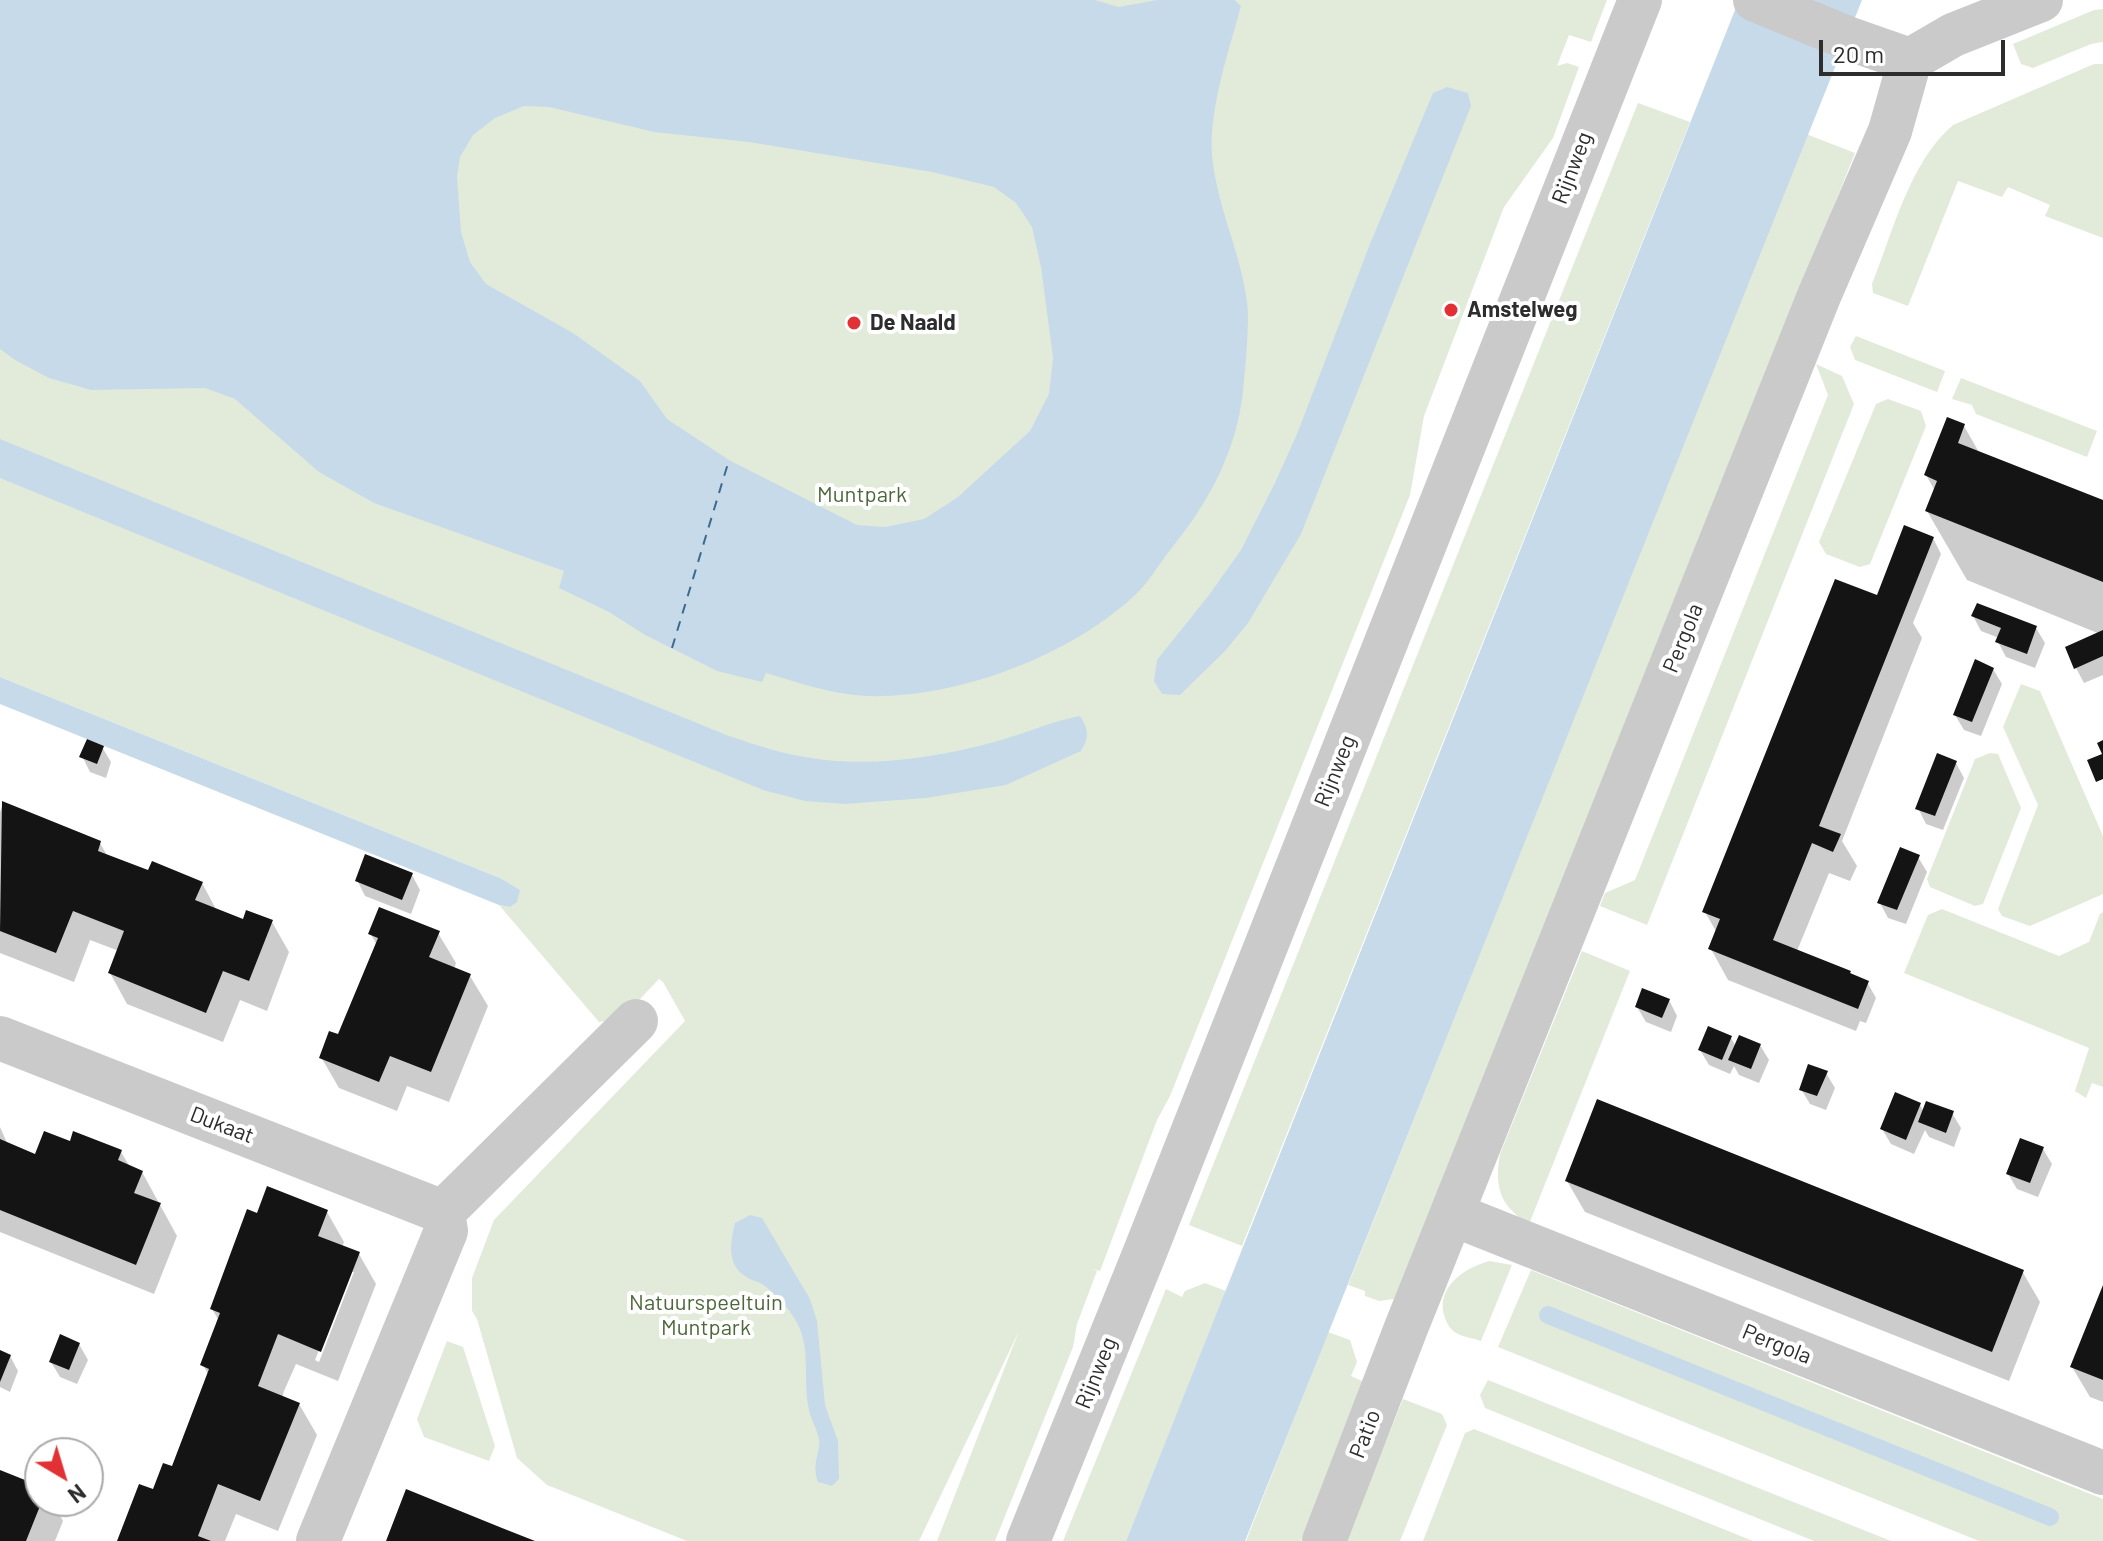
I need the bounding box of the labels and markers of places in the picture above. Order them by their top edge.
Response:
place label: Amstelweg [1467,297,1577,323]
marker: Amstelweg [1442,301,1460,319]
place label: De Naald [870,310,956,336]
marker: De Naald [845,314,863,332]

